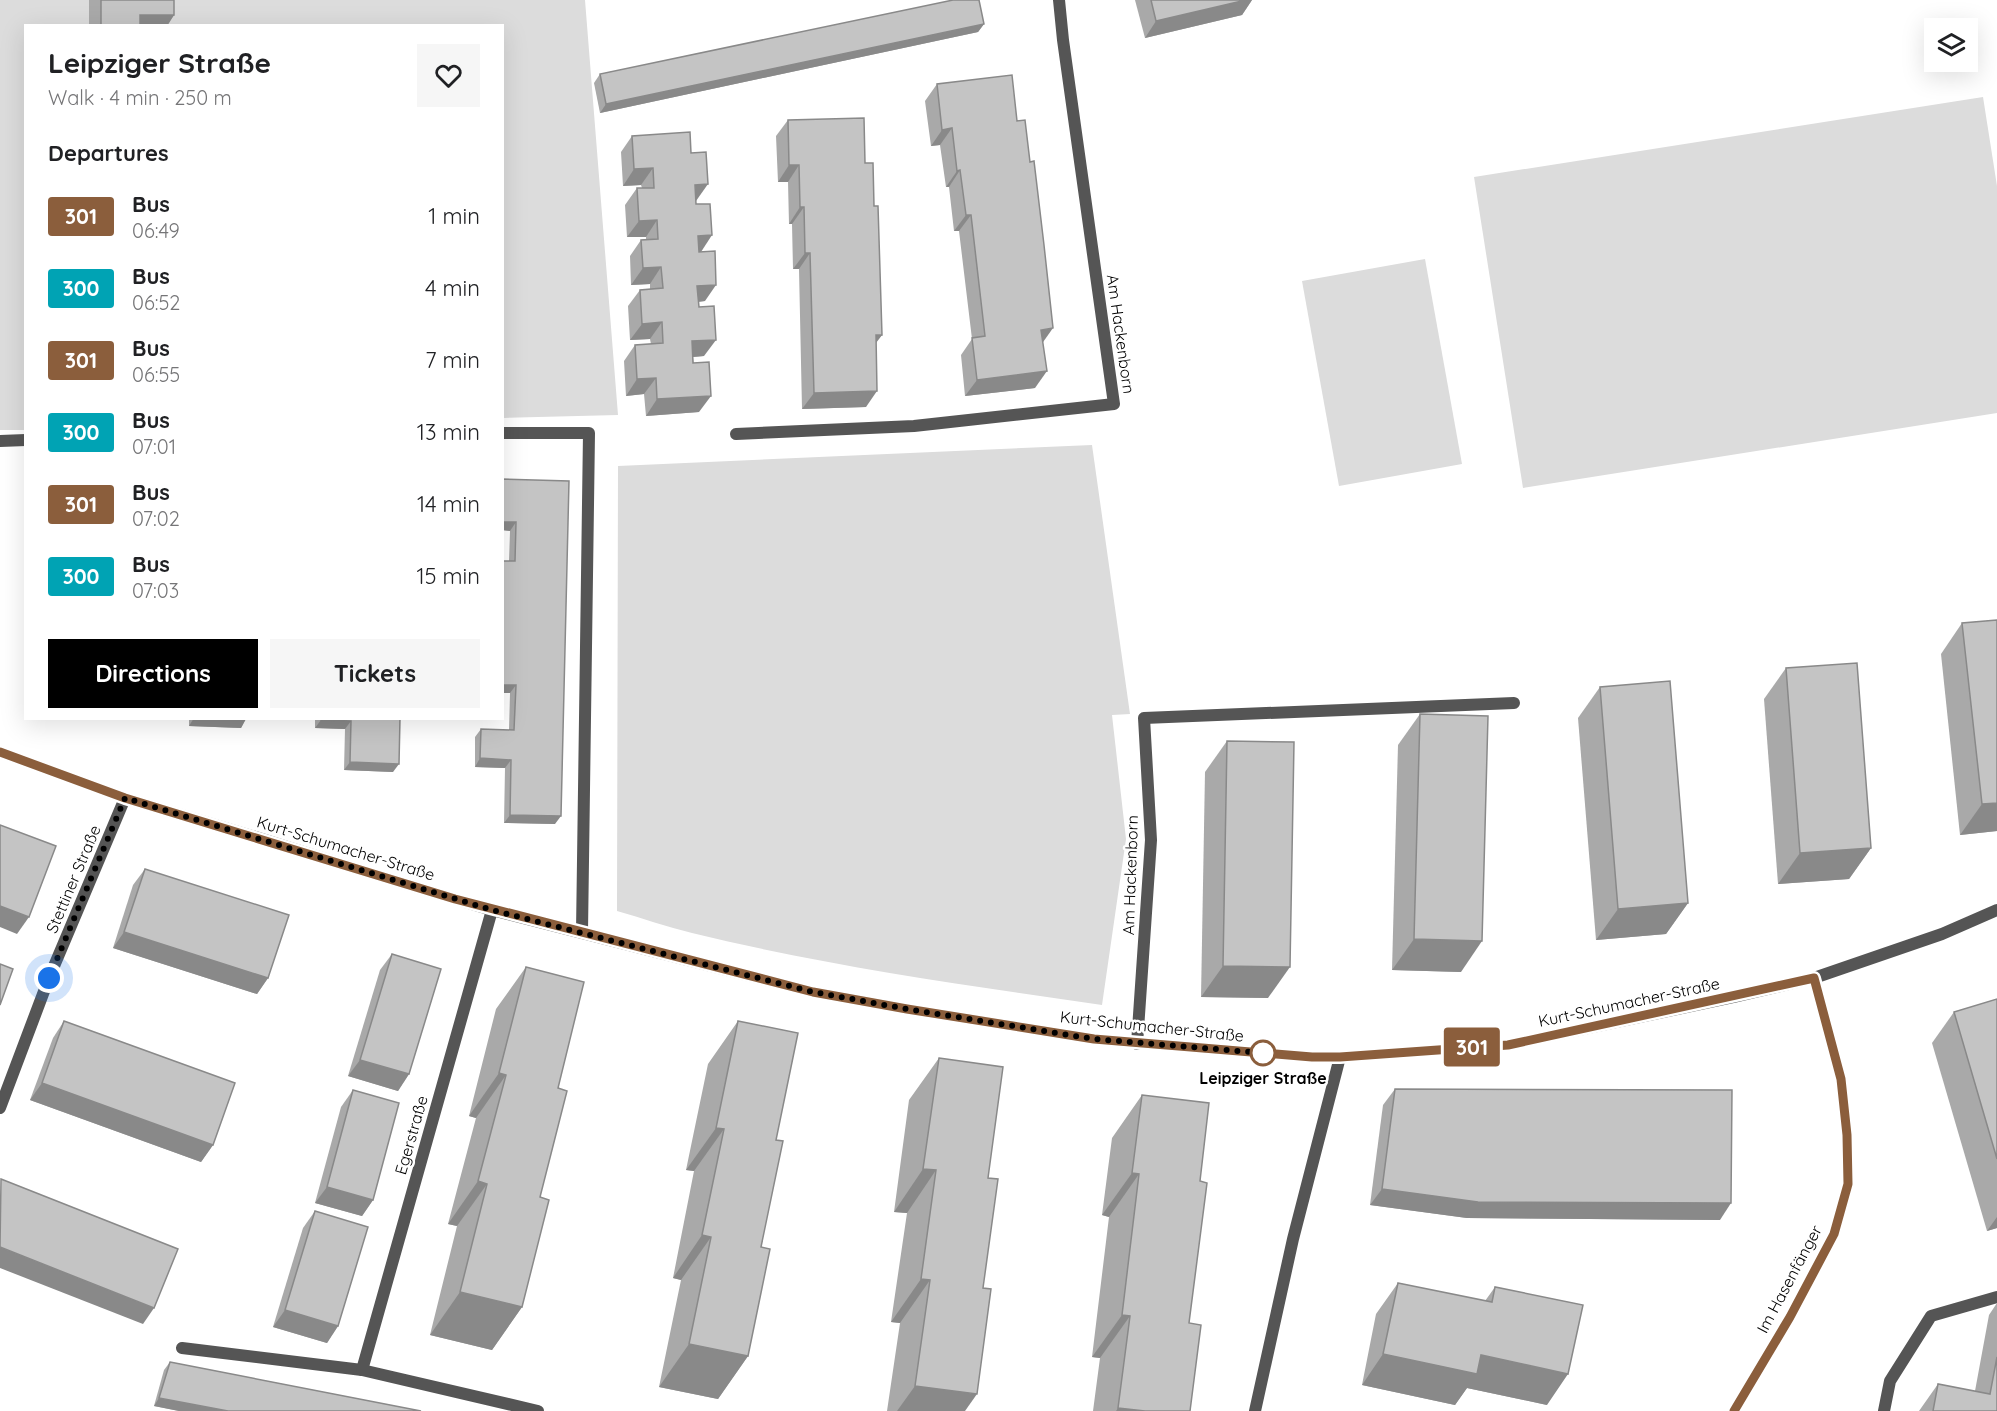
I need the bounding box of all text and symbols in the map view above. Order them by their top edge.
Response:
map controls [1924,18,1978,72]
button: layers [1924,18,1978,72]
button: heart [417,44,480,107]
text: Leipziger Straße [48,45,271,80]
text: Walk · 4 min · 250 m [48,85,232,110]
text: Departures [48,139,169,167]
text: Bus [132,190,170,218]
text: 1 min [428,202,480,230]
text: 301 [65,203,97,229]
text: 06:49 [132,218,180,243]
text: Bus [132,262,170,290]
street label: Am Hackenborn [1103,273,1139,395]
text: 4 min [425,274,480,302]
text: 300 [62,275,100,301]
text: 06:52 [132,290,180,315]
text: Bus [132,334,170,362]
text: 7 min [425,346,480,374]
text: 301 [65,347,97,373]
text: 06:55 [132,362,180,387]
text: Bus [132,406,170,434]
text: 13 min [417,418,480,446]
text: 300 [62,419,100,445]
text: 07:01 [132,434,176,459]
text: Bus [132,478,170,506]
text: 14 min [417,490,480,518]
text: 301 [65,491,97,517]
text: 07:02 [132,506,180,531]
text: Bus [132,550,170,578]
text: 15 min [416,562,480,590]
text: 300 [62,563,100,589]
text: 07:03 [132,578,179,603]
button: Directions [48,639,258,708]
button: Tickets [270,639,480,708]
street label: Kurt-Schumacher-Straße [255,811,437,885]
street label: Am Hackenborn [1118,815,1142,935]
street label: Stettiner Straße [41,822,105,936]
your location [34,963,64,993]
street label: Kurt-Schumacher-Straße [1536,973,1722,1031]
street label: Kurt-Schumacher-Straße [1059,1006,1245,1046]
line badge: 301 [1438,1028,1506,1066]
text: 301 [1456,1034,1488,1060]
marker: Leipziger Straße [1250,1040,1276,1066]
place label: Leipziger Straße [1199,1068,1327,1088]
street label: Egerstraße [390,1093,432,1177]
street label: Im Hasenfänger [1752,1222,1826,1336]

